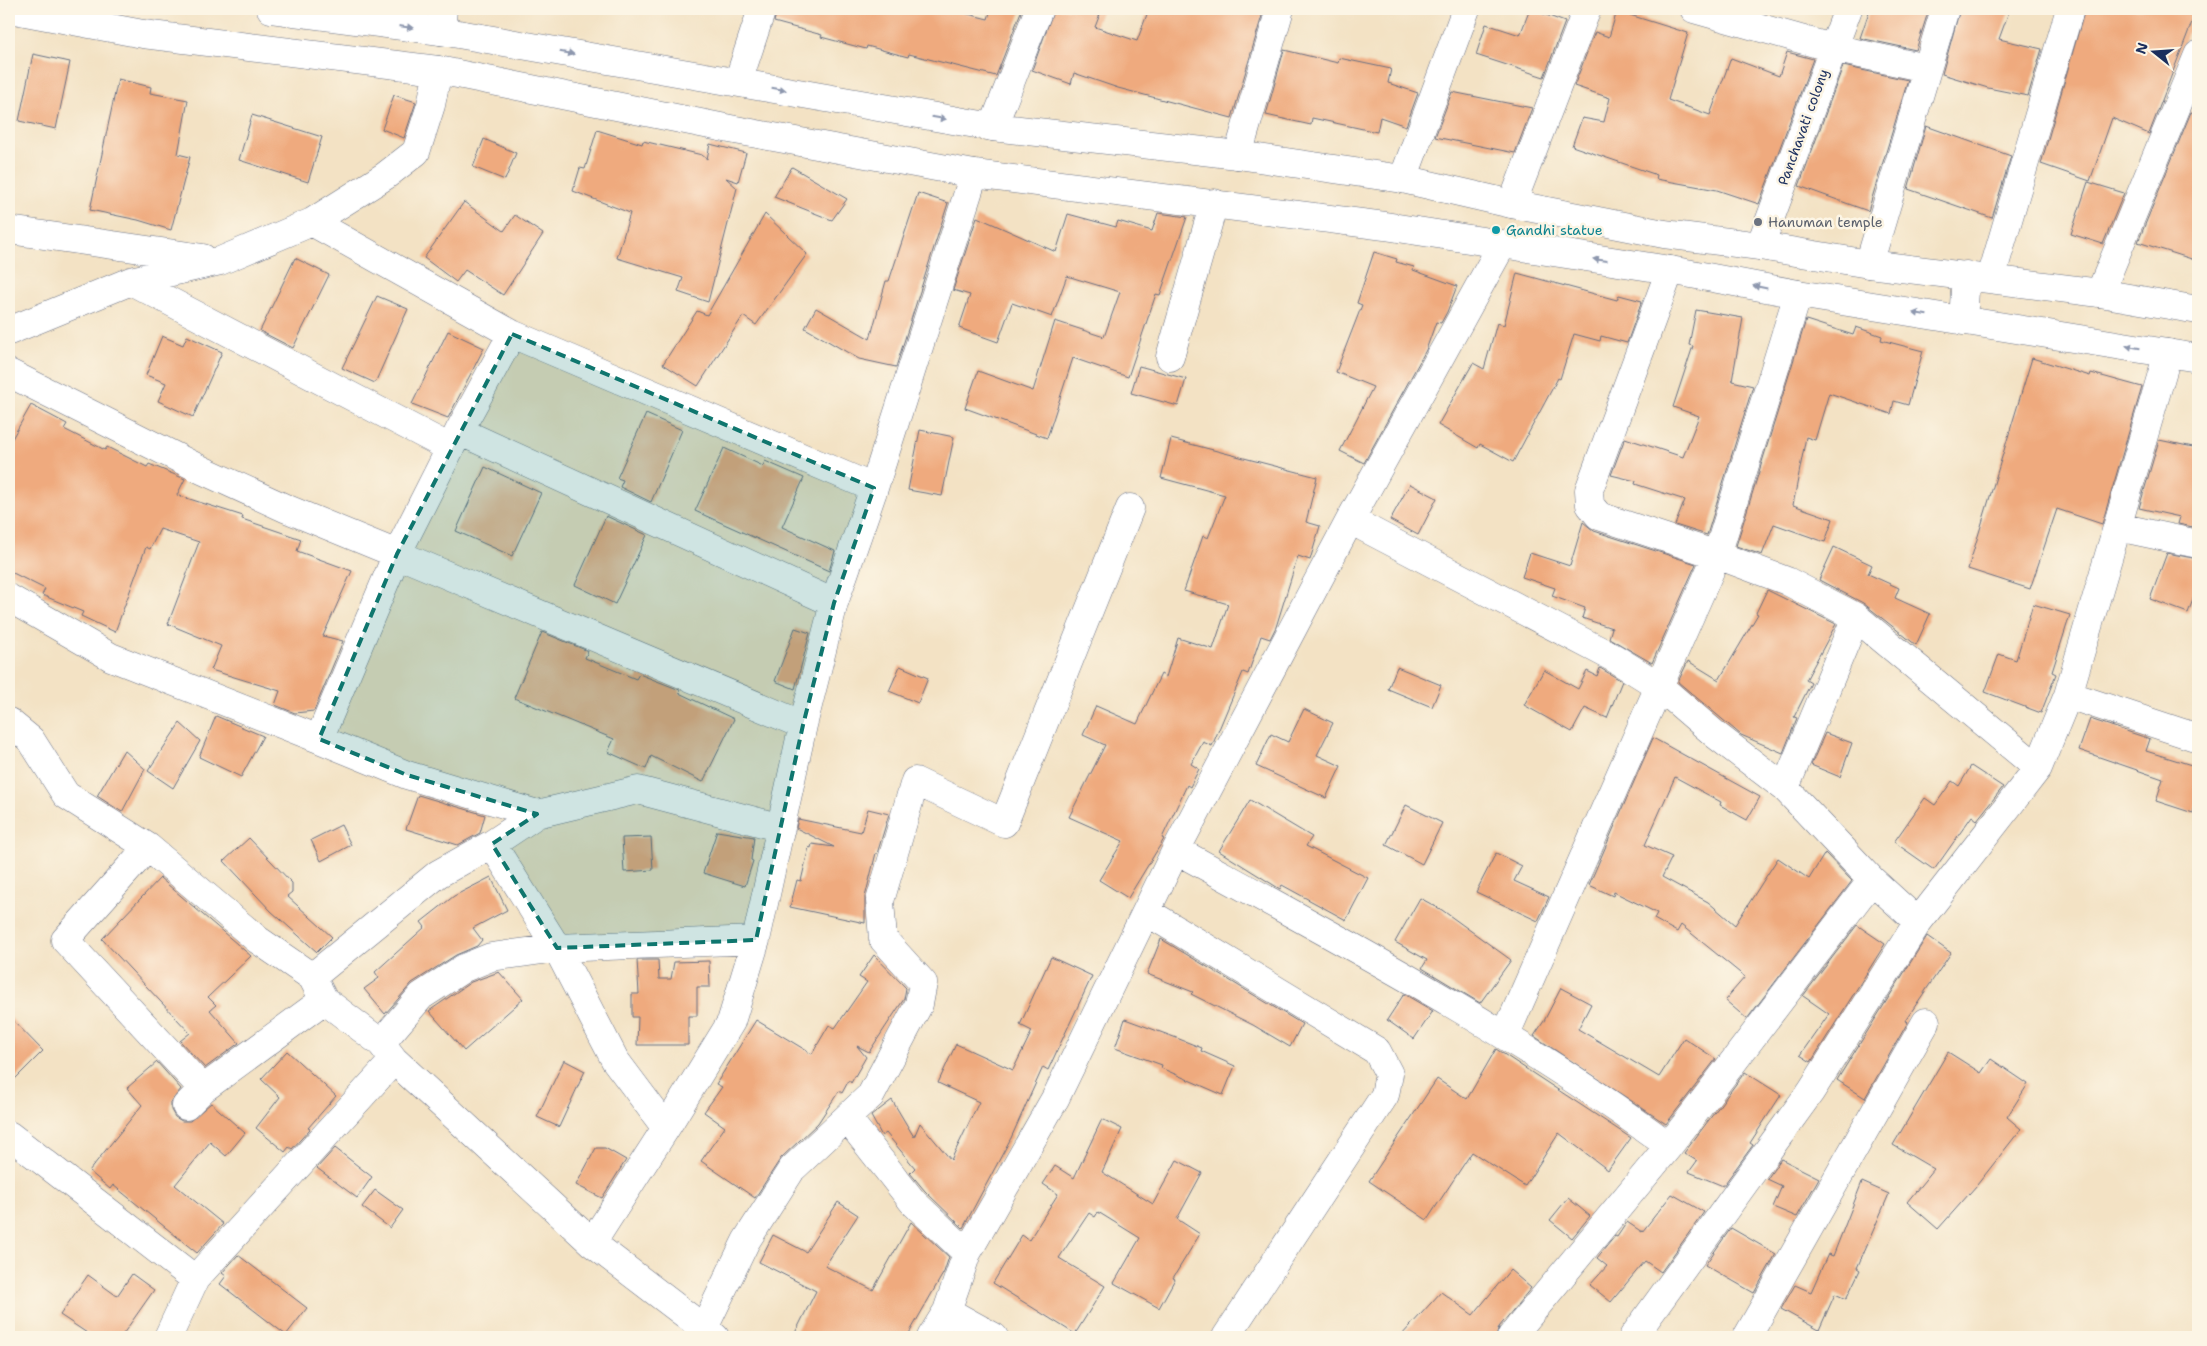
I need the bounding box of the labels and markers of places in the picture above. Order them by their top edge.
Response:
place label: Hanuman temple [1768,213,1883,231]
marker: Hanuman temple [1752,216,1764,228]
place label: Gandhi statue [1506,221,1603,239]
marker: Gandhi statue [1490,224,1502,236]

